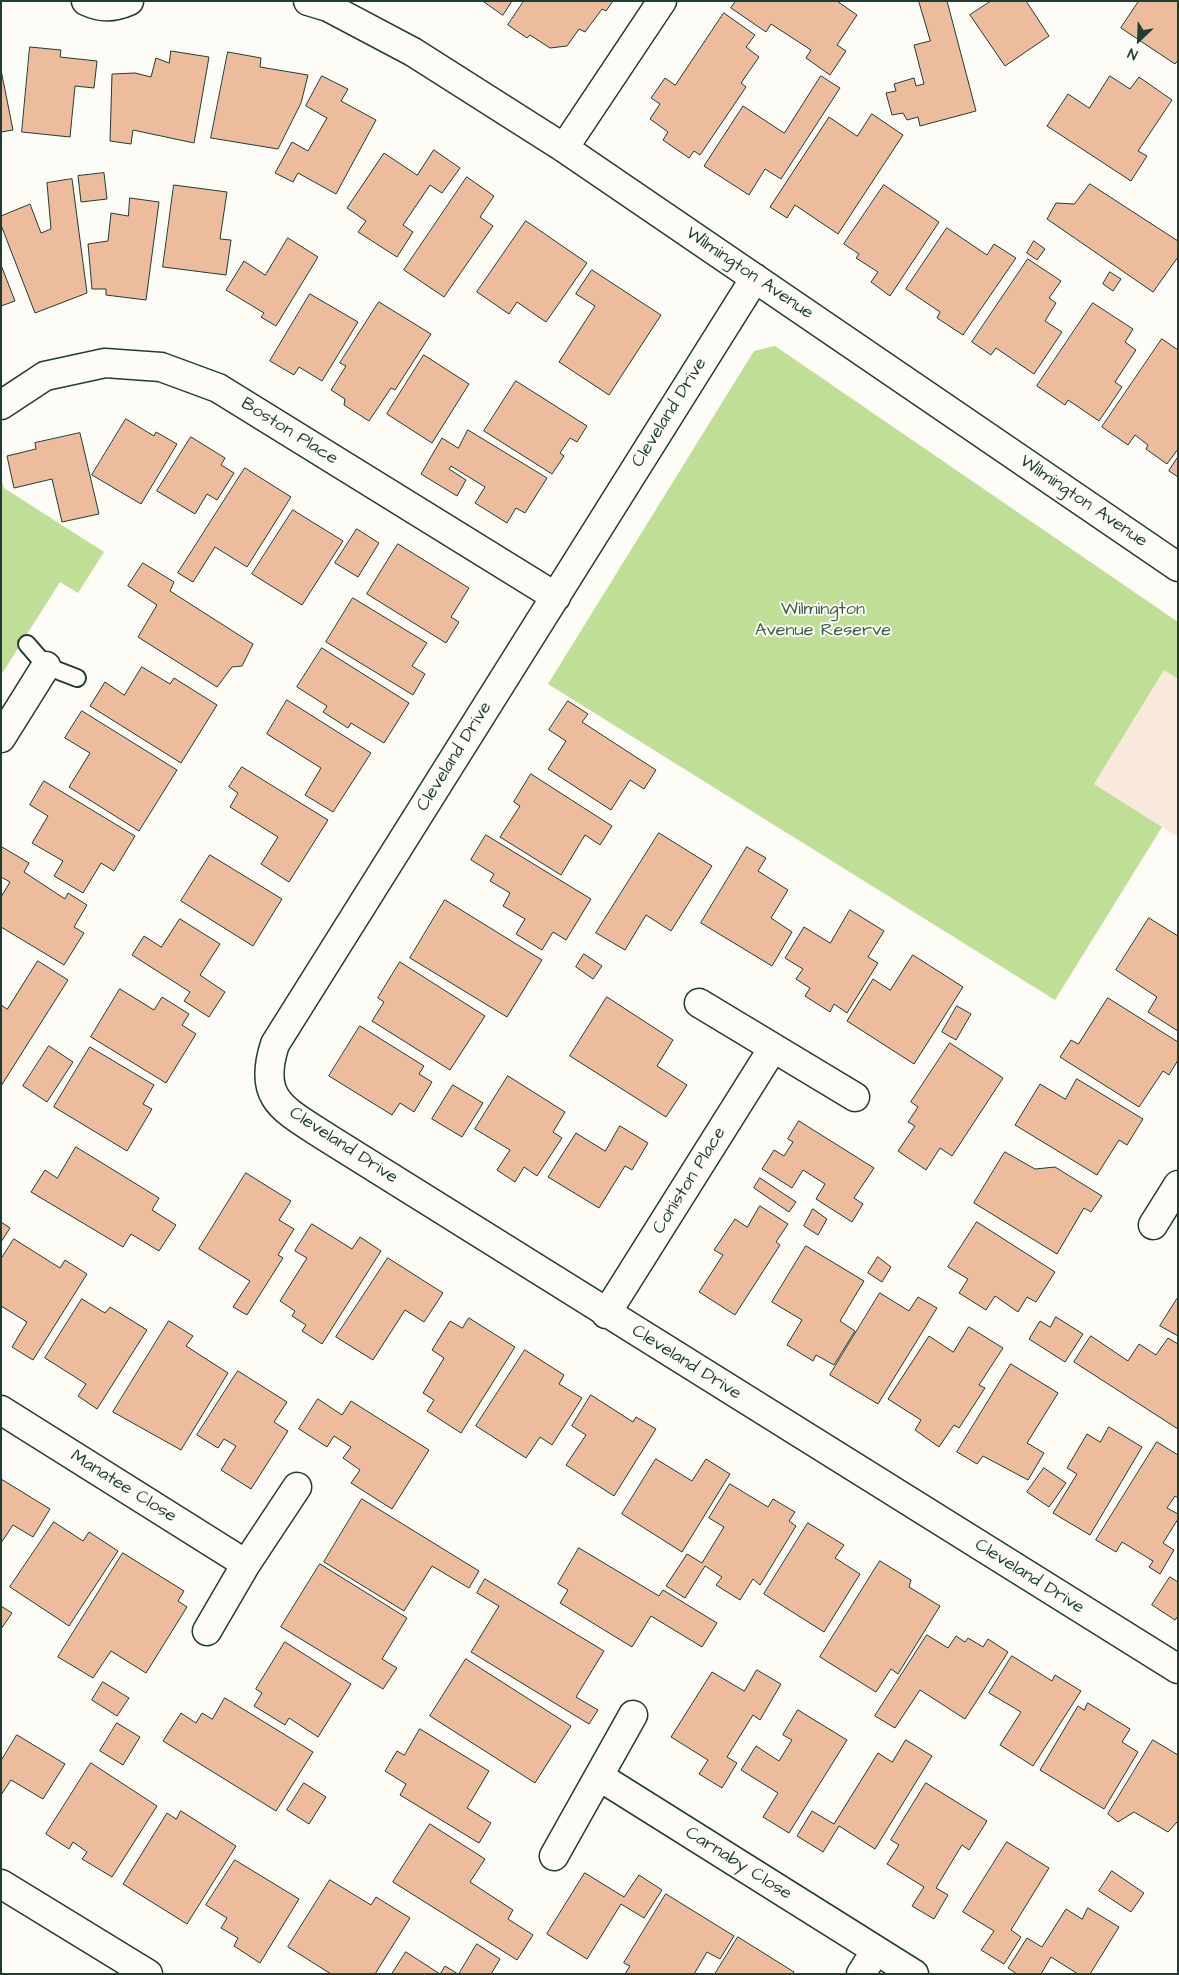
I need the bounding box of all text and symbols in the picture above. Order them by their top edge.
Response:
north arrow [1114,15,1164,65]
text: N [1125,43,1141,65]
street label: Wilmington Avenue [681,223,817,325]
street label: Cleveland Drive [628,354,712,472]
street label: Boston Place [237,394,341,470]
street label: Wilmington Avenue [1015,451,1151,553]
park label: Wilmington Avenue Reserve [755,599,891,642]
street label: Cleveland Drive [413,698,497,816]
street label: Cleveland Drive [285,1103,401,1189]
street label: Coniston Place [649,1124,731,1238]
street label: Cleveland Drive [627,1321,745,1405]
street label: Manatee Close [66,1446,180,1528]
street label: Cleveland Drive [970,1535,1088,1619]
street label: Carnaby Close [681,1823,795,1905]

